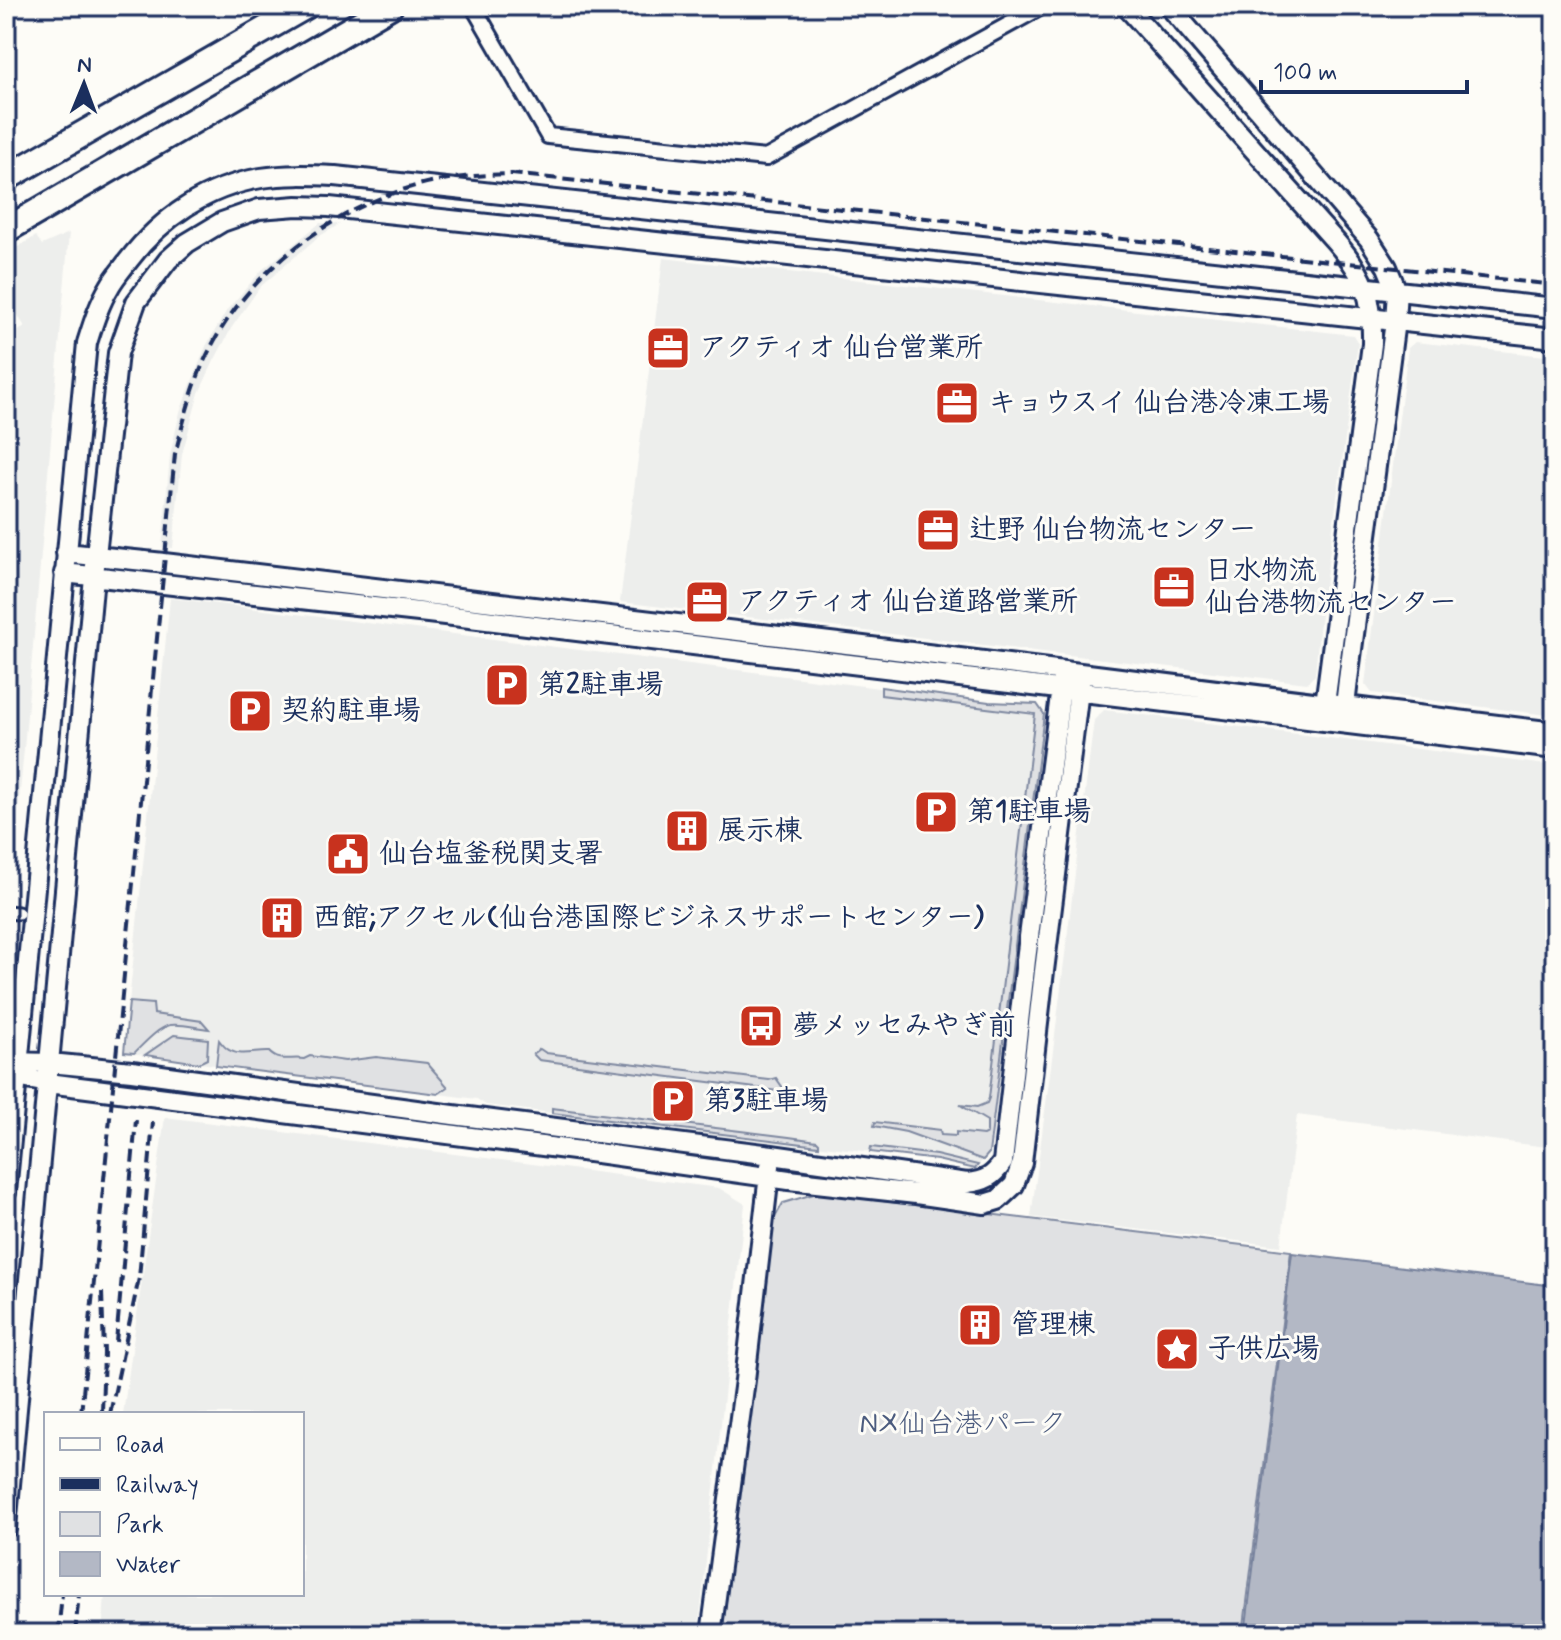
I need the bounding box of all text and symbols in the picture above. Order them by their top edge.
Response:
north arrow [44,44,124,124]
scale bar [1261,44,1467,94]
text: N [77,52,92,80]
text: 100 m [1273,58,1337,89]
office icon: アクティオ 仙台営業所 [644,324,692,372]
place label: アクティオ 仙台営業所 [699,330,983,367]
office icon: キョウスイ 仙台港冷凍工場 [933,379,981,427]
place label: キョウスイ 仙台港冷凍工場 [988,385,1330,422]
office icon: 辻野 仙台物流センター [914,506,962,554]
place label: 辻野 仙台物流センター [969,512,1257,549]
place label: 日水物流 仙台港物流センター [1205,553,1457,622]
office icon: 日水物流 仙台港物流センター [1150,563,1198,611]
office icon: アクティオ 仙台道路営業所 [683,578,731,626]
place label: アクティオ 仙台道路営業所 [738,584,1078,621]
parking icon: 第2駐車場 [483,661,531,709]
place label: 第2駐車場 [538,667,664,704]
parking icon: 契約駐車場 [226,687,274,735]
place label: 契約駐車場 [281,693,421,730]
parking icon: 第1駐車場 [912,788,960,836]
place label: 第1駐車場 [967,794,1092,831]
building icon: 展示棟 [663,807,711,855]
place label: 展示棟 [718,813,802,850]
public building icon: 仙台塩釜税関支署 [324,830,372,878]
place label: 仙台塩釜税関支署 [379,836,603,873]
building icon: 西館;アクセル(仙台港国際ビジネスサポートセンター) [258,894,306,942]
place label: 西館;アクセル(仙台港国際ビジネスサポートセンター) [313,900,984,937]
bus stop icon: 夢メッセみやぎ前 [737,1002,785,1050]
place label: 夢メッセみやぎ前 [792,1008,1016,1045]
parking icon: 第3駐車場 [649,1077,697,1125]
place label: 第3駐車場 [704,1083,829,1120]
building icon: 管理棟 [956,1301,1004,1349]
place label: 管理棟 [1011,1307,1095,1344]
place icon: 子供広場 [1153,1325,1201,1373]
place label: 子供広場 [1208,1331,1320,1368]
park label: NX仙台港パーク [860,1406,1066,1443]
legend [44,1412,304,1596]
text: Road [116,1430,164,1461]
text: Railway [116,1470,199,1501]
text: Park [116,1510,164,1541]
text: Water [116,1550,181,1581]

